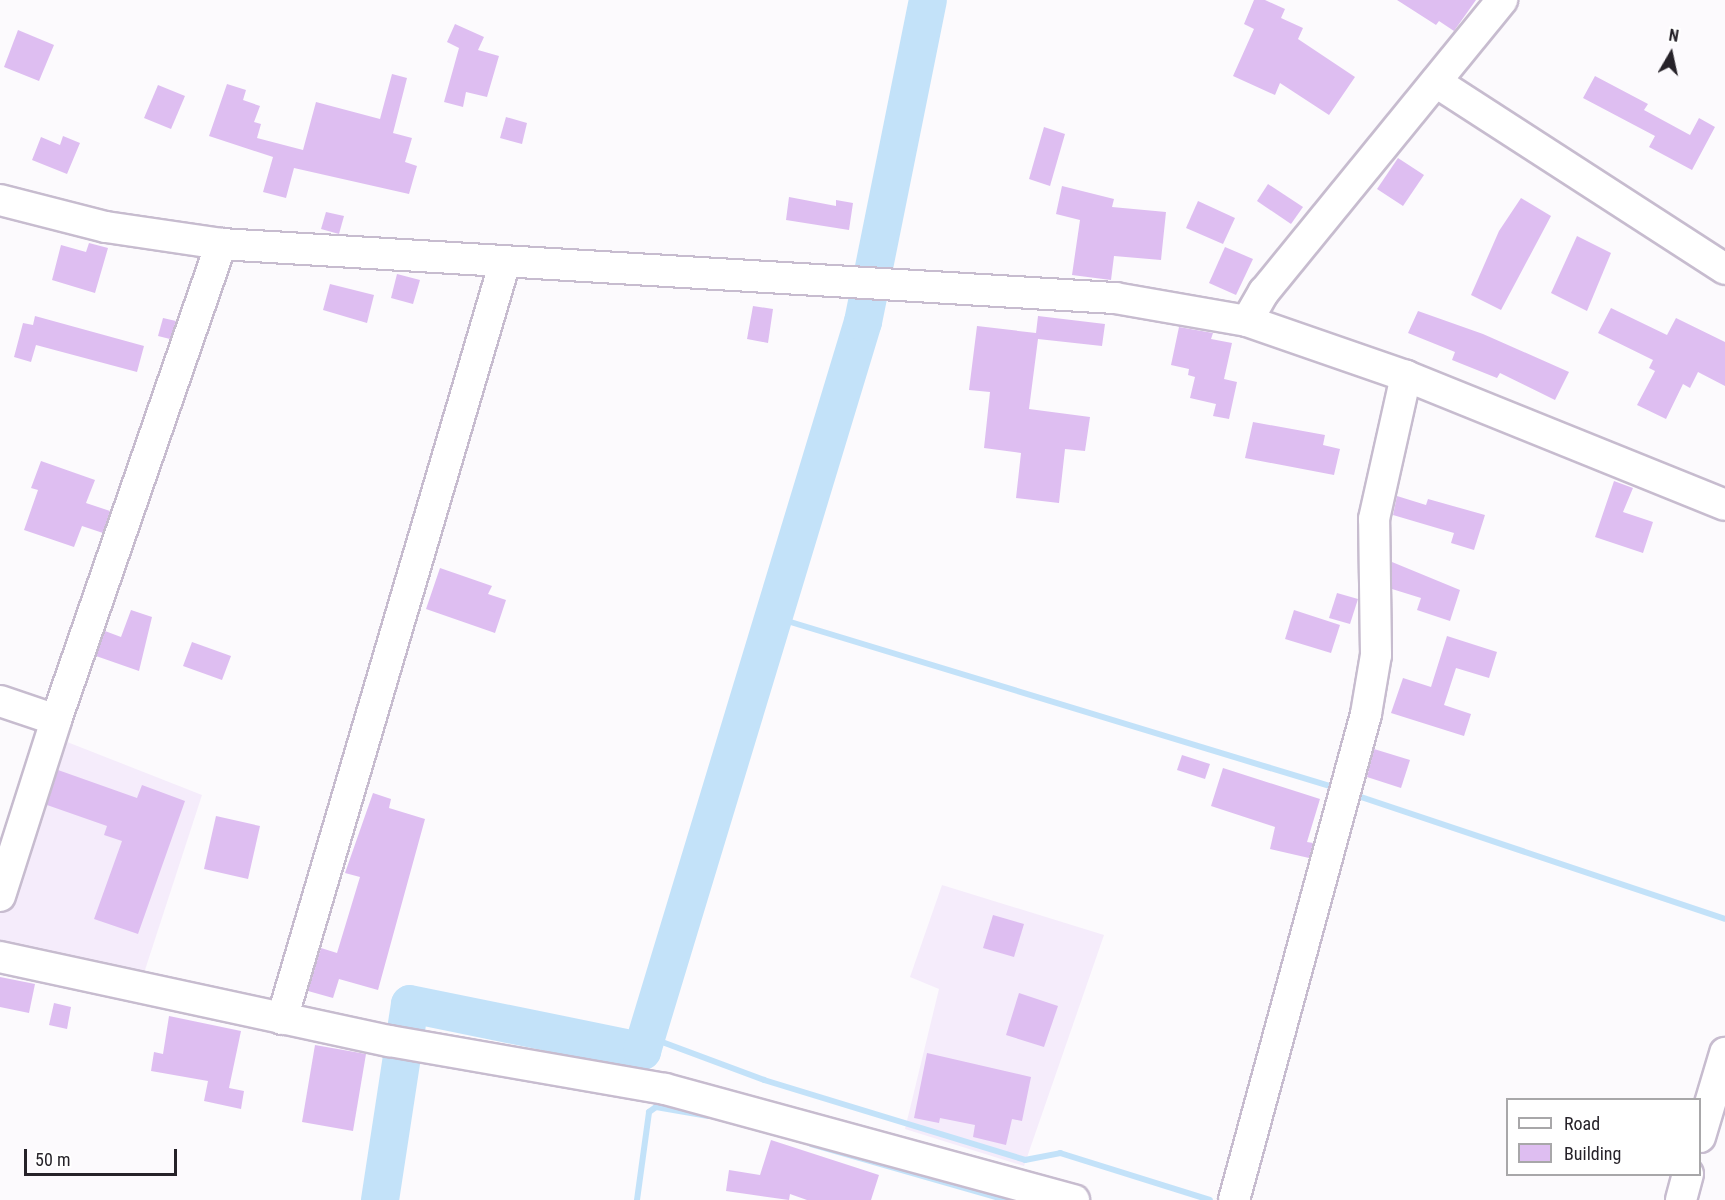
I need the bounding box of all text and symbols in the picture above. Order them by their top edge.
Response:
north arrow [1641,24,1701,84]
text: N [1668,26,1680,46]
legend [1506,1098,1701,1176]
text: Road [1564,1113,1600,1134]
scale bar [27,1137,180,1175]
text: Building [1564,1143,1621,1164]
text: 50 m [35,1149,70,1170]

